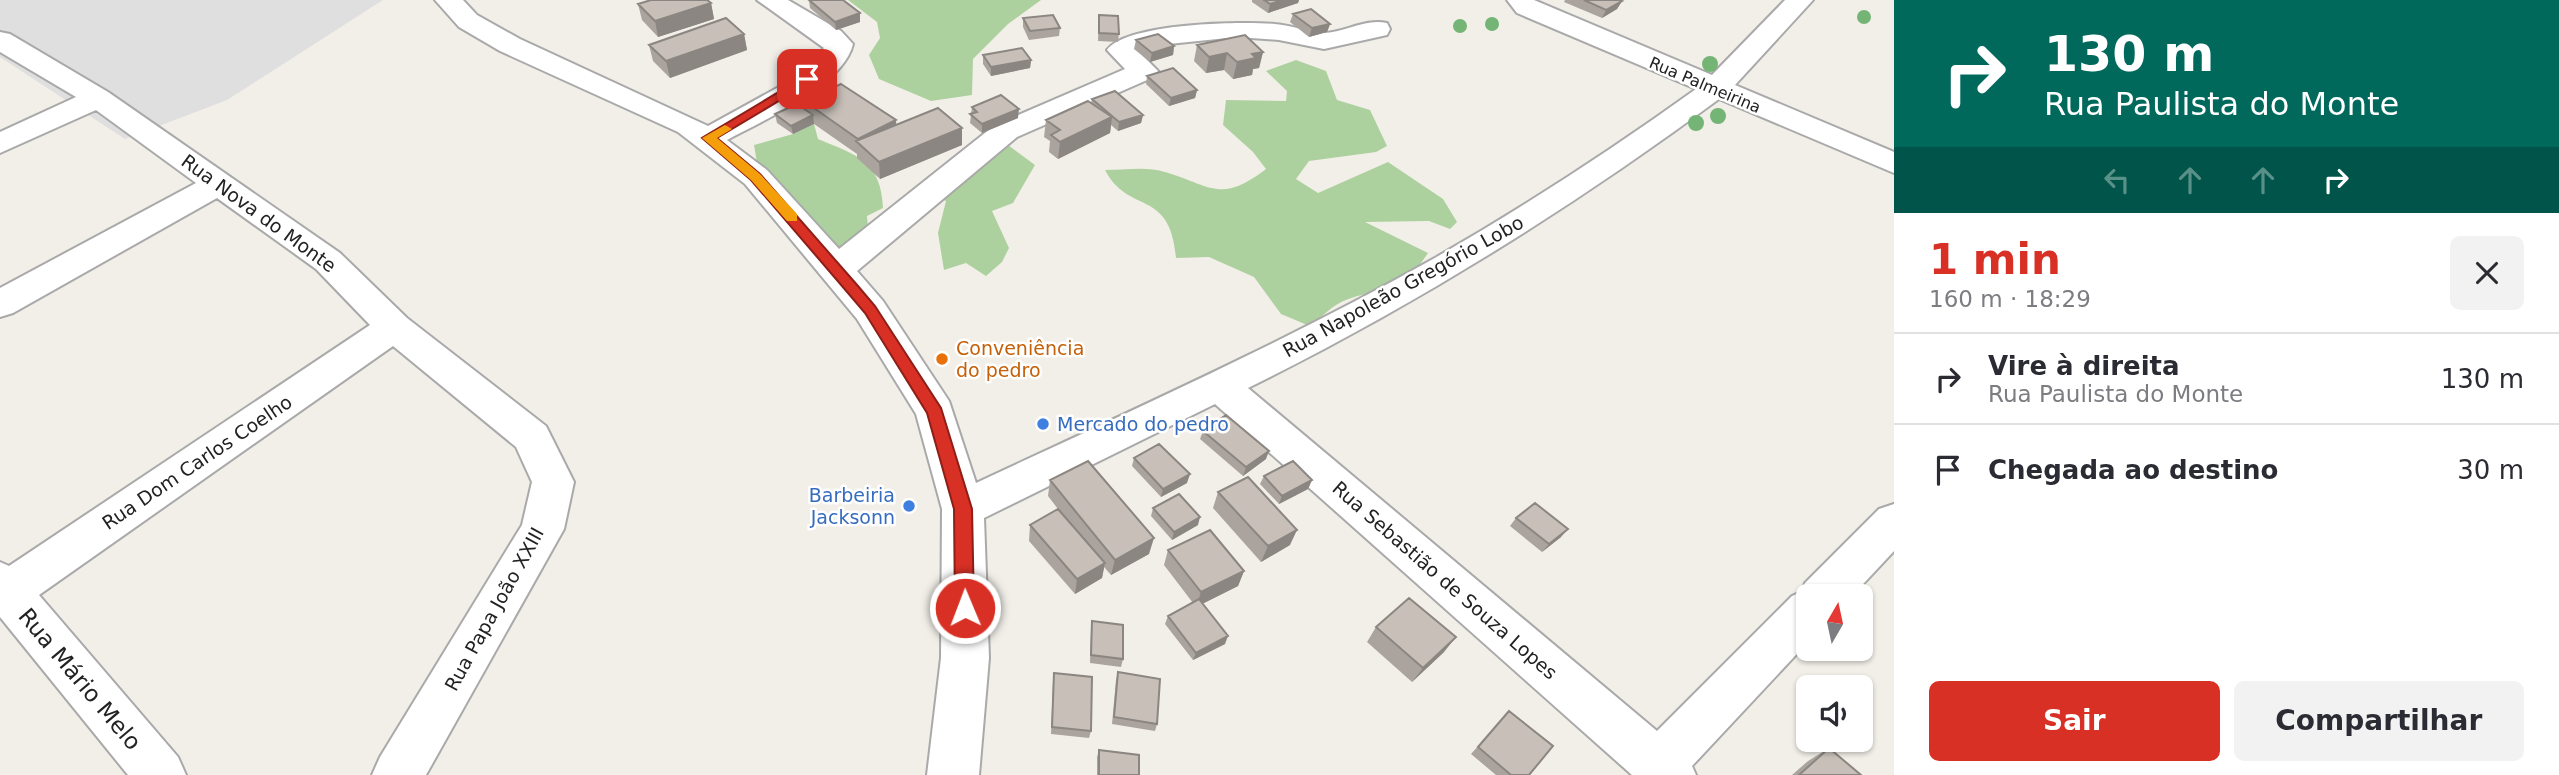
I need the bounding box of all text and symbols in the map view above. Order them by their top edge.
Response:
text: 130 m [2044,26,2214,83]
icon: right [1929,28,2020,119]
pin [777,49,837,109]
street label: Rua Palmeirina [1646,53,1764,117]
icon: arrive [788,60,826,98]
text: Rua Paulista do Monte [2044,85,2399,123]
street label: Rua Nova do Monte [177,150,341,276]
icon: left [2098,161,2136,199]
icon: ahead [2171,161,2209,199]
icon: ahead [2244,161,2282,199]
icon: right [2317,161,2355,199]
street label: Rua Napoleão Gregório Lobo [1279,211,1527,361]
text: 1 min [1929,235,2061,284]
button: close [2450,236,2524,310]
text: 160 m · 18:29 [1929,286,2091,312]
place label: Conveniência do pedro [956,337,1084,381]
marker: Conveniência do pedro [934,351,950,367]
text: Vire à direita [1988,351,2180,381]
icon: right [1929,360,1967,398]
text: 130 m [2441,364,2524,394]
text: Rua Paulista do Monte [1988,381,2243,407]
street label: Rua Dom Carlos Coelho [98,390,296,534]
place label: Mercado do pedro [1057,413,1229,435]
marker: Mercado do pedro [1035,416,1051,432]
icon: arrive [1929,451,1967,489]
text: Chegada ao destino [1988,455,2278,485]
text: 30 m [2457,455,2524,485]
street label: Rua Sebastião de Souza Lopes [1328,477,1562,683]
place label: Barbeiria Jacksonn [809,484,895,528]
marker: Barbeiria Jacksonn [901,498,917,514]
street label: Rua Papa João XXIII [440,523,548,695]
position arrow [928,571,1002,645]
north arrow [1796,584,1872,662]
map controls [1796,584,1873,752]
street label: Rua Mário Melo [13,603,147,755]
button: sound [1796,675,1873,752]
button: Sair [1929,681,2220,761]
button: Compartilhar [2234,681,2524,761]

